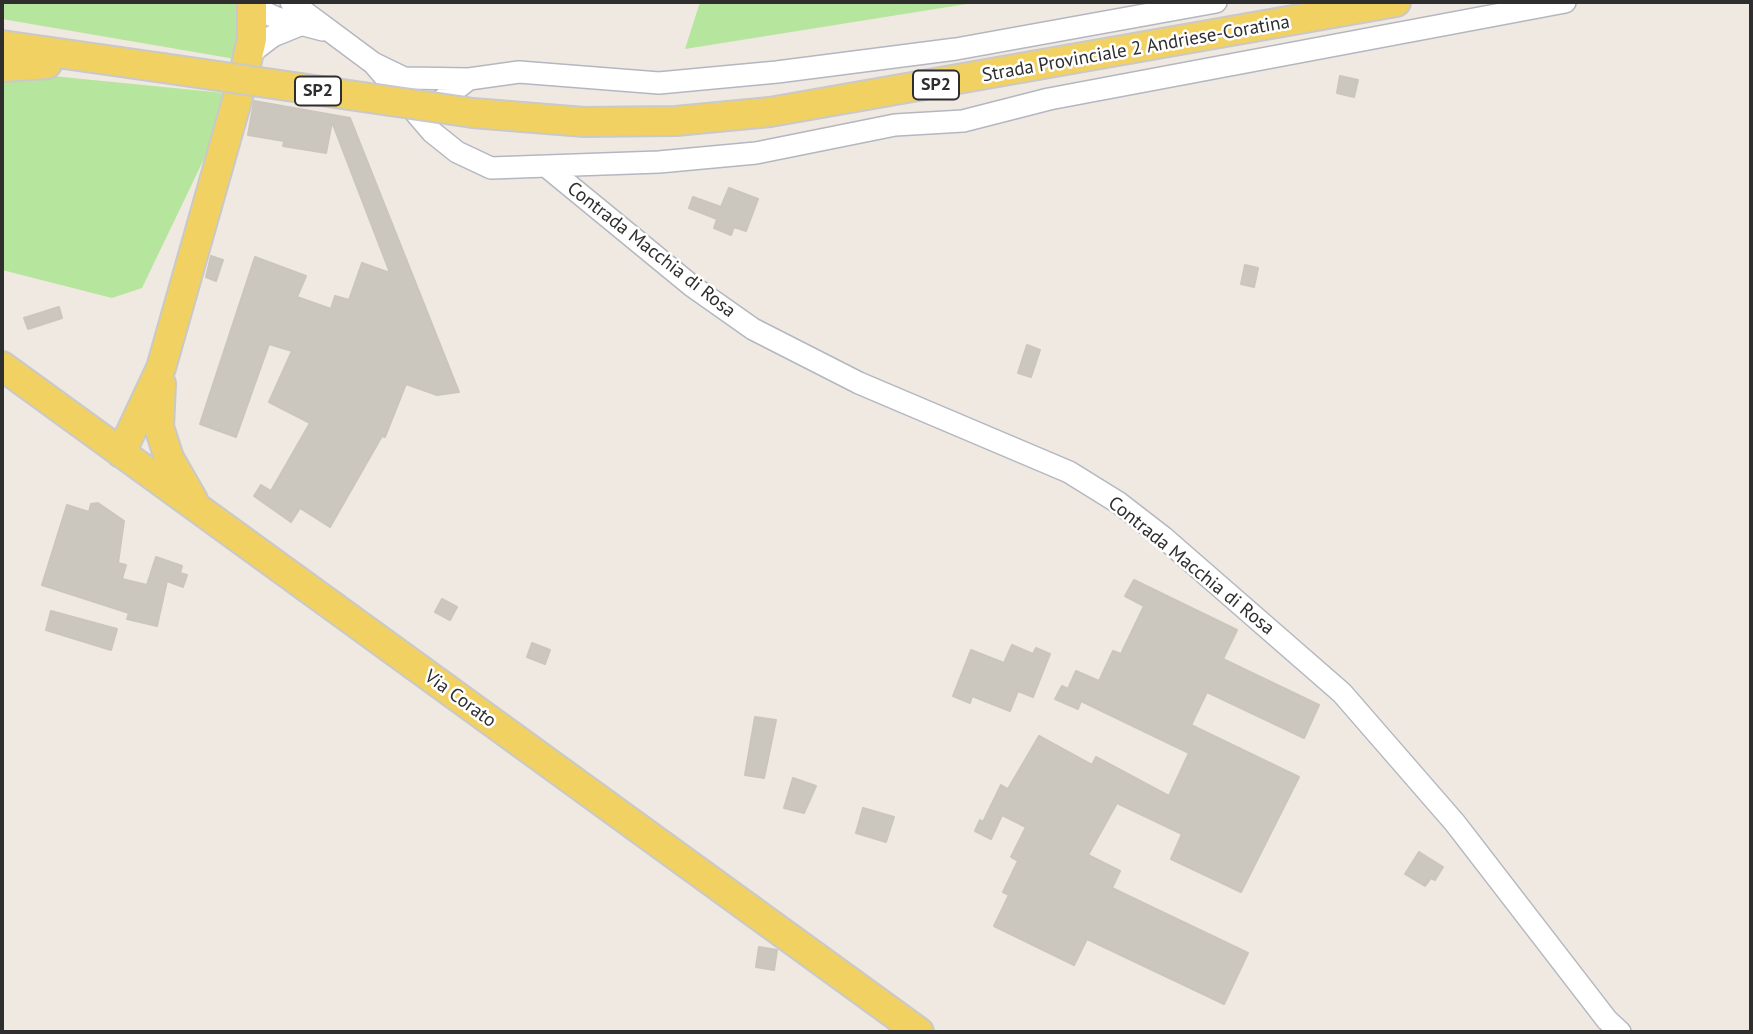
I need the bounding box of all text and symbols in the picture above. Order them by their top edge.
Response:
street label: Strada Provinciale 2 Andriese-Coratina [980,11,1292,87]
road number: SP2 [913,70,959,100]
road number: SP2 [295,76,341,106]
street label: Contrada Macchia di Rosa [562,177,740,323]
street label: Contrada Macchia di Rosa [1103,492,1279,640]
street label: Via Corato [420,665,500,733]

